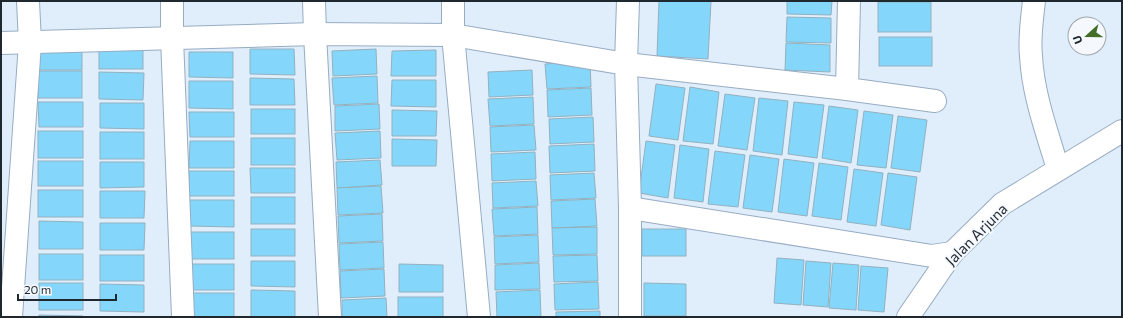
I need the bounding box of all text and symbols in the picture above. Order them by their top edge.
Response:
north arrow [1067,16,1107,56]
text: U [1070,34,1085,46]
street label: Jalan Arjuna [941,199,1011,269]
scale bar [18,276,116,302]
text: 20 m [24,282,51,296]

